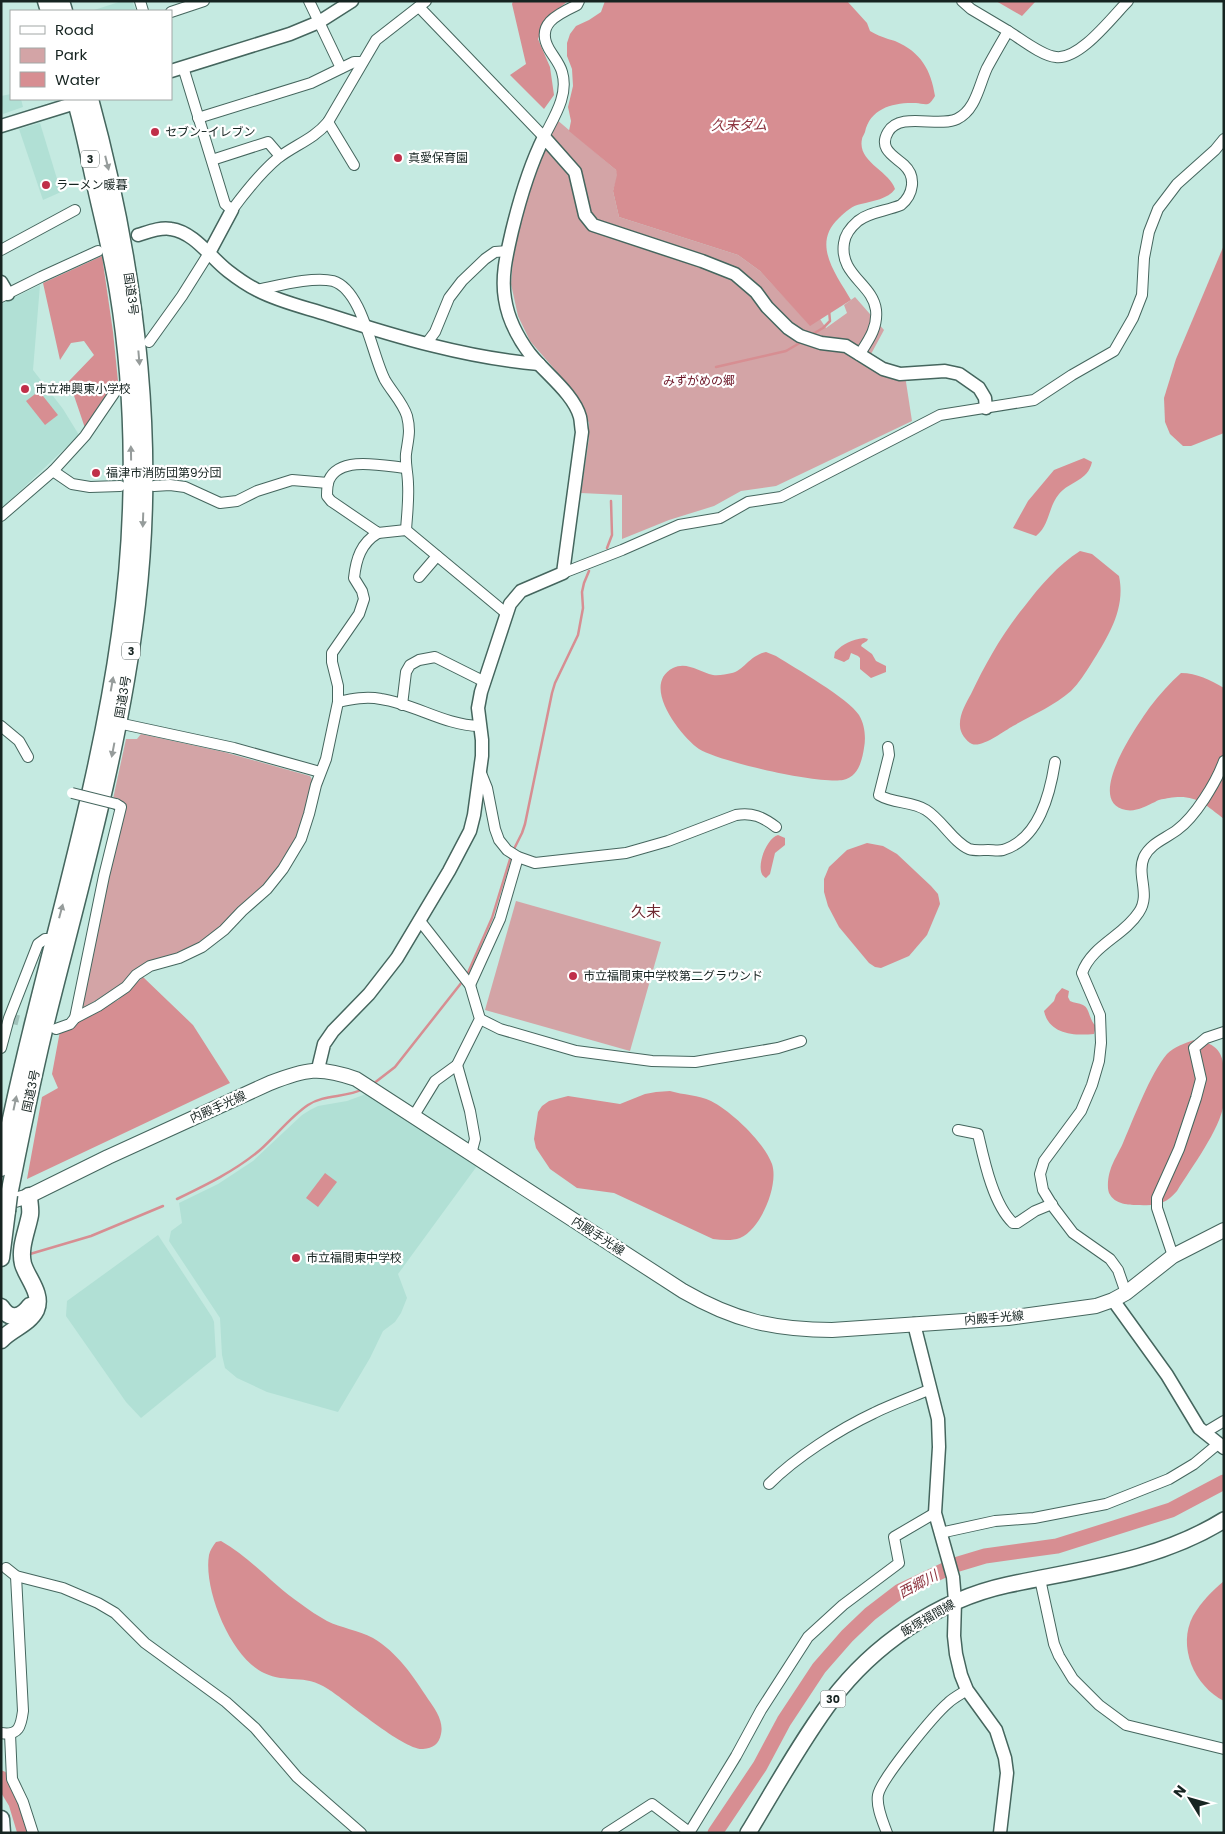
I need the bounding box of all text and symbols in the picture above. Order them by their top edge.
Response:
legend [10,10,172,100]
text: Road [55,19,94,40]
text: Park [55,44,87,65]
text: Water [55,69,101,90]
water label: 久末ダム [711,115,767,135]
place label: セブン-イレブン [165,123,256,140]
marker: セブン-イレブン [149,126,161,138]
place label: 真愛保育園 [408,149,468,166]
road number: 3 [81,150,99,168]
marker: 真愛保育園 [392,152,404,164]
one-way arrow [103,155,111,170]
place label: ラーメン暖暮 [56,176,128,193]
marker: ラーメン暖暮 [40,179,52,191]
street label: 国道3号 [120,271,143,316]
one-way arrow [135,350,143,366]
park label: みずがめの郷 [663,372,735,389]
place label: 市立神興東小学校 [35,380,131,397]
marker: 市立神興東小学校 [19,383,31,395]
one-way arrow [127,444,135,460]
place label: 福津市消防団第9分団 [106,464,222,481]
marker: 福津市消防団第9分団 [90,467,102,479]
one-way arrow [139,512,147,528]
road number: 3 [122,642,140,659]
street label: 国道3号 [110,674,135,720]
one-way arrow [108,676,116,692]
one-way arrow [108,742,116,758]
district label: 久末 [631,901,661,922]
one-way arrow [57,903,65,918]
place label: 市立福間東中学校第二グラウンド [583,967,763,984]
marker: 市立福間東中学校第二グラウンド [567,970,579,982]
street label: 国道3号 [18,1068,43,1114]
street label: 内殿手光線 [187,1087,249,1127]
one-way arrow [11,1095,19,1110]
street label: 内殿手光線 [568,1212,628,1259]
place label: 市立福間東中学校 [306,1249,402,1266]
marker: 市立福間東中学校 [290,1252,302,1264]
street label: 内殿手光線 [963,1306,1025,1329]
water label: 西郷川 [895,1564,943,1603]
street label: 飯塚福間線 [898,1595,958,1640]
road number: 30 [820,1690,846,1708]
north arrow [1165,1774,1215,1824]
text: N [1168,1781,1191,1801]

